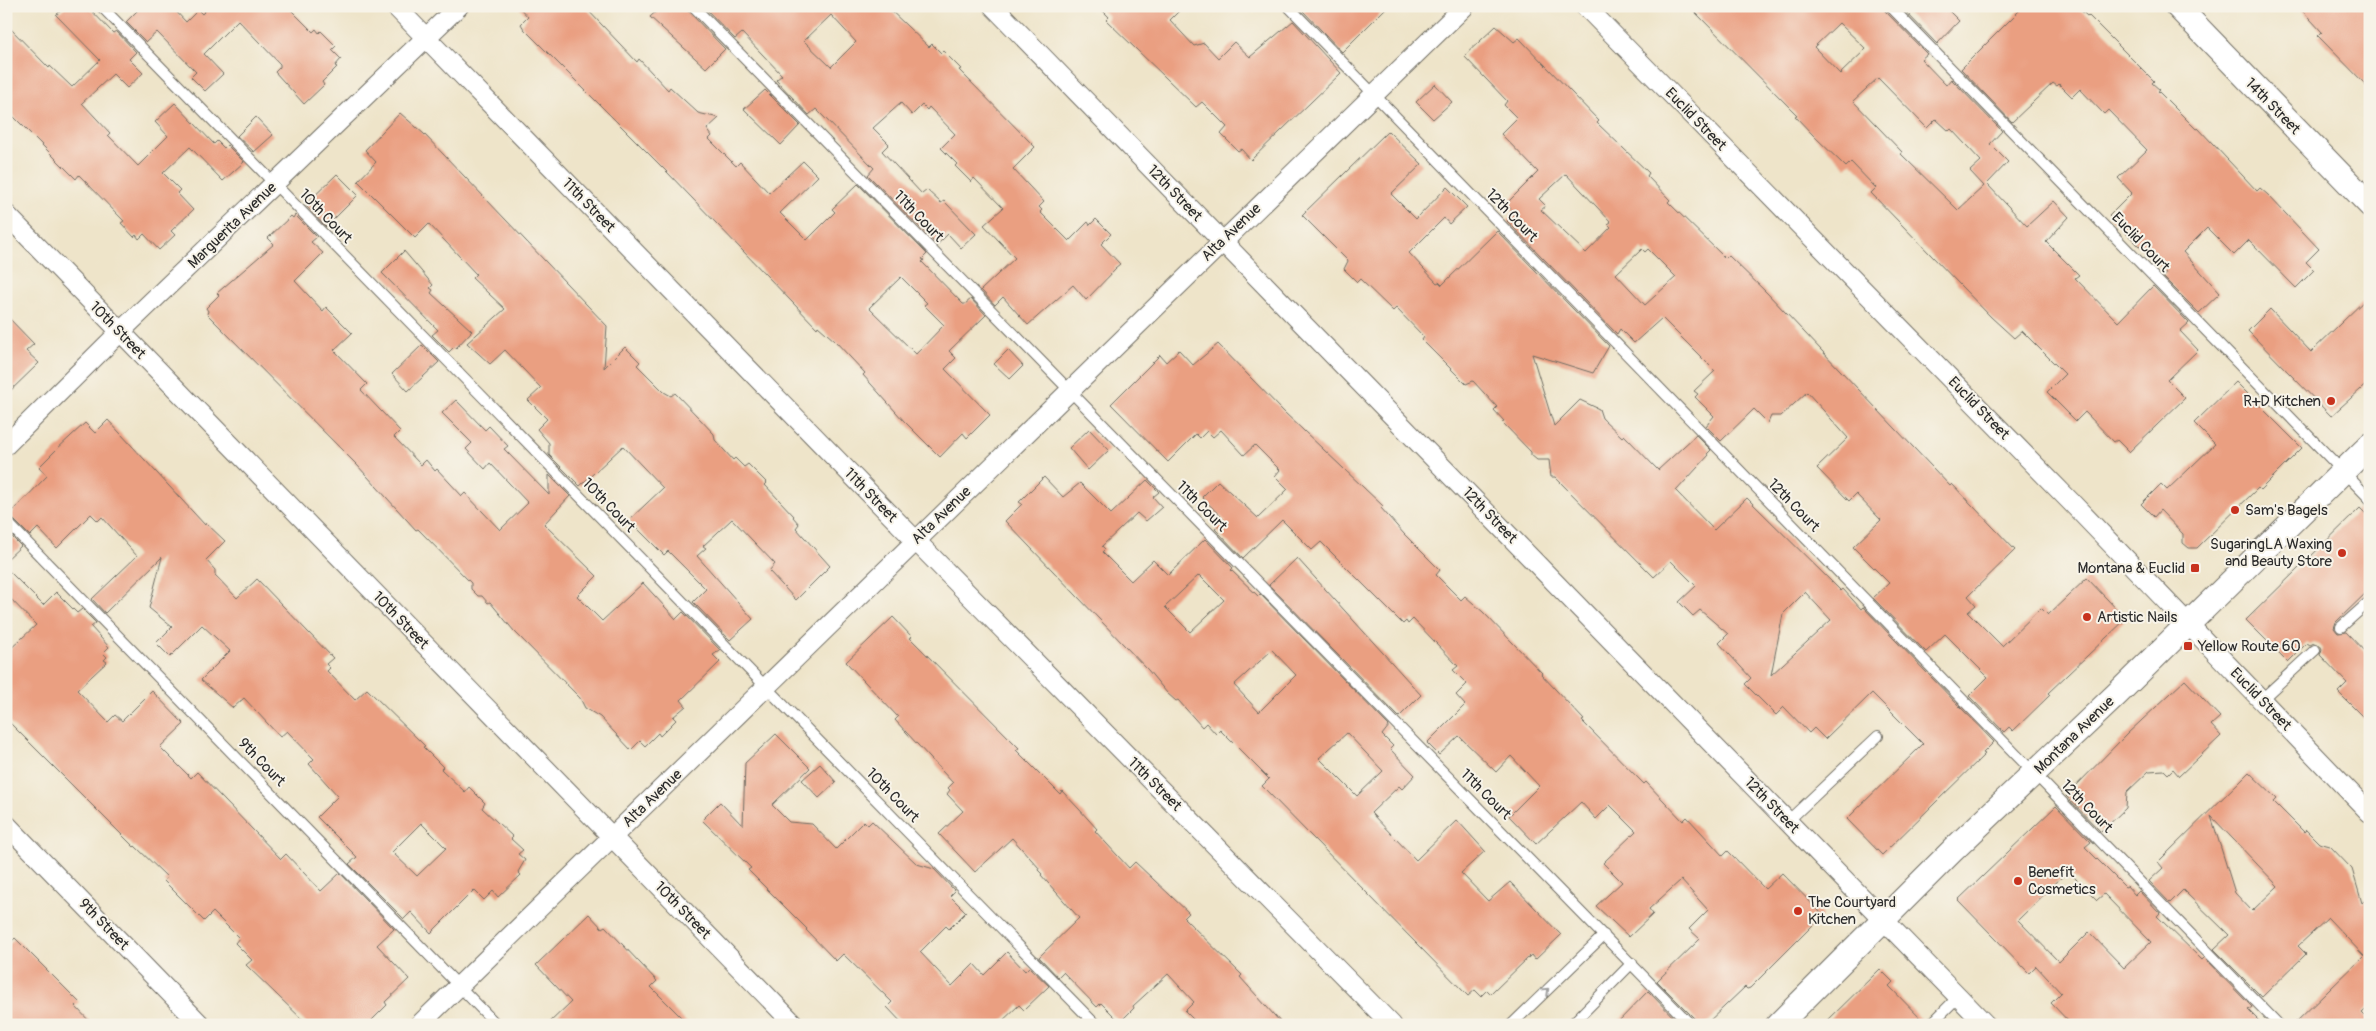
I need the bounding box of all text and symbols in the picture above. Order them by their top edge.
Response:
street label: 14th Street [2241,74,2305,139]
street label: Euclid Street [1661,84,1731,156]
street label: 12th Street [1143,161,1207,226]
street label: 11th Street [558,174,620,237]
street label: Marguerita Avenue [184,178,281,272]
street label: 10th Court [295,185,357,248]
street label: 12th Court [1482,185,1542,247]
street label: 11th Court [889,187,948,247]
street label: Alta Avenue [1198,199,1266,265]
street label: Euclid Court [2107,208,2175,277]
street label: 10th Street [85,297,151,364]
street label: Euclid Street [1944,373,2014,445]
place label: R+D Kitchen [2243,392,2321,411]
marker: R+D Kitchen [2325,395,2337,407]
street label: 11th Street [840,464,902,527]
street label: 10th Court [578,474,640,537]
street label: 12th Court [1764,475,1824,537]
street label: 11th Court [1172,477,1232,536]
street label: Alta Avenue [908,482,976,548]
street label: 12th Street [1458,483,1522,548]
place label: Sam's Bagels [2245,501,2328,520]
marker: Sam's Bagels [2229,504,2241,516]
place label: SugaringLA Waxing and Beauty Store [2210,535,2333,571]
marker: SugaringLA Waxing and Beauty Store [2336,547,2348,559]
place label: Montana & Euclid [2077,559,2185,578]
marker: Montana & Euclid [2189,562,2201,574]
street label: 10th Street [368,587,434,654]
place label: Artistic Nails [2097,608,2177,627]
marker: Artistic Nails [2081,611,2093,623]
place label: Yellow Route 60 [2197,637,2301,656]
marker: Yellow Route 60 [2182,640,2194,652]
street label: Euclid Street [2226,664,2296,736]
street label: Montana Avenue [2030,692,2119,778]
street label: 9th Court [234,734,290,791]
street label: 11th Street [1124,753,1186,816]
street label: 10th Court [862,764,924,827]
street label: Alta Avenue [619,765,687,831]
street label: 11th Court [1456,765,1516,824]
street label: 12th Street [1740,773,1804,838]
street label: 12th Court [2057,776,2117,838]
place label: Benefit Cosmetics [2028,863,2096,899]
marker: Benefit Cosmetics [2012,875,2024,887]
street label: 10th Street [650,877,716,944]
place label: The Courtyard Kitchen [1808,893,1896,929]
street label: 9th Street [74,894,134,955]
marker: The Courtyard Kitchen [1792,905,1804,917]
one-way arrow [1540,988,1549,997]

